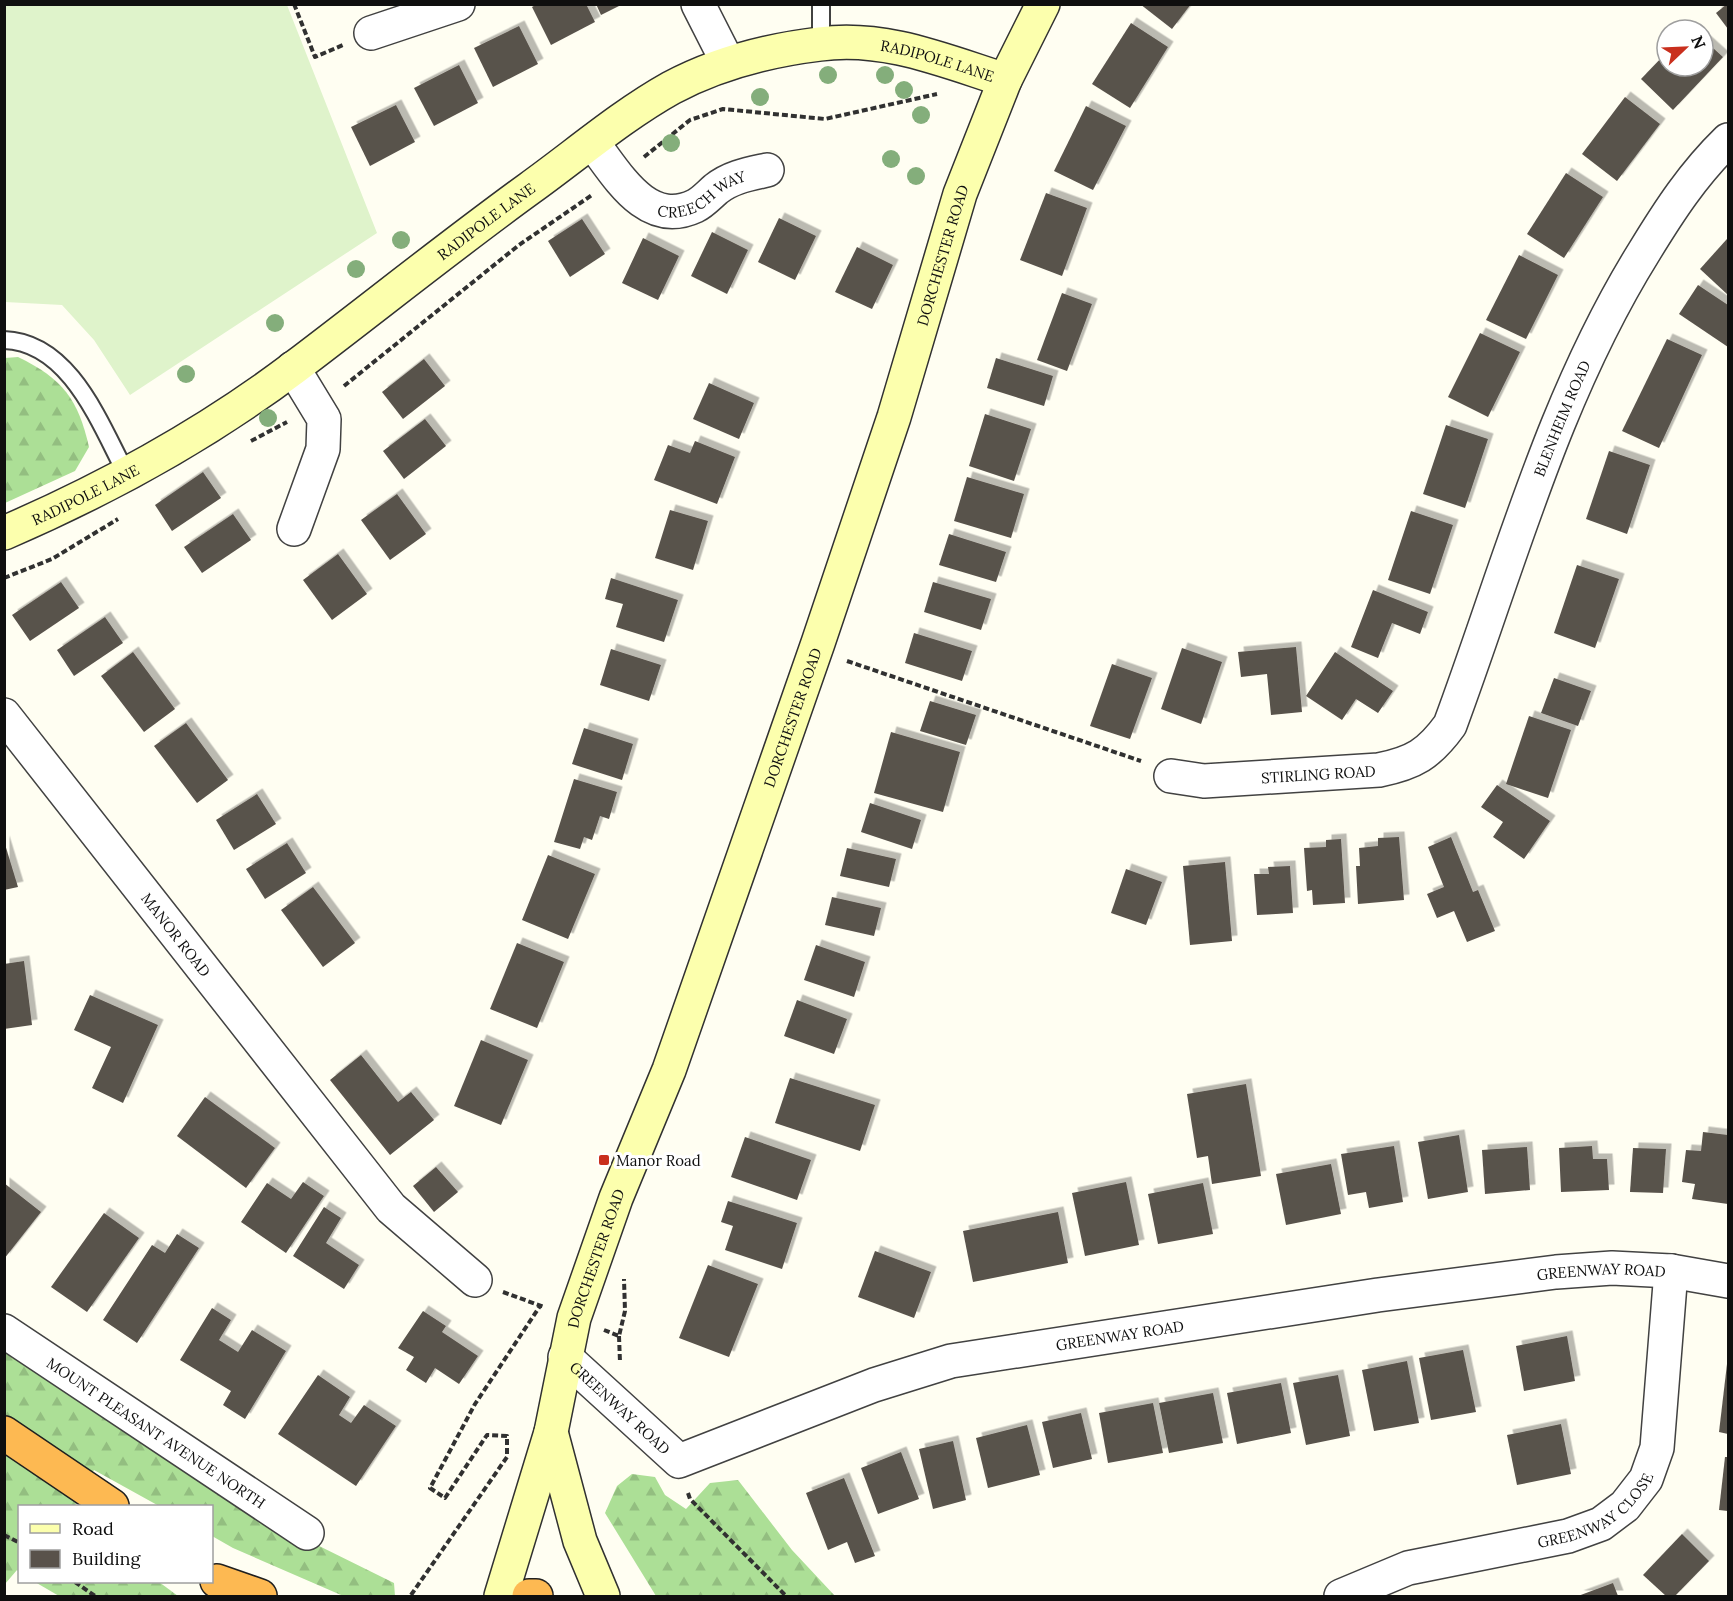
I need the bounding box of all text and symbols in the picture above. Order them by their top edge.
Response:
north arrow [1655,18,1715,78]
text: N [1687,33,1710,52]
street label: RADIPOLE LANE [879,35,997,85]
street label: CREECH WAY [656,166,748,221]
street label: RADIPOLE LANE [433,178,538,264]
street label: DORCHESTER ROAD [912,182,972,328]
street label: BLENHEIM ROAD [1529,357,1594,479]
street label: RADIPOLE LANE [29,460,142,529]
street label: DORCHESTER ROAD [759,645,825,790]
street label: STIRLING ROAD [1261,761,1376,787]
street label: MANOR ROAD [137,889,215,980]
place label: Manor Road [616,1151,701,1170]
marker: Manor Road [597,1153,611,1167]
street label: DORCHESTER ROAD [563,1186,628,1330]
street label: GREENWAY ROAD [1535,1258,1666,1284]
street label: GREENWAY ROAD [1054,1316,1185,1354]
street label: MOUNT PLEASANT AVENUE NORTH [43,1353,269,1512]
street label: GREENWAY ROAD [566,1357,675,1458]
street label: GREENWAY CLOSE [1536,1470,1657,1551]
legend [18,1505,213,1583]
text: Road [72,1517,114,1540]
text: Building [72,1547,142,1570]

